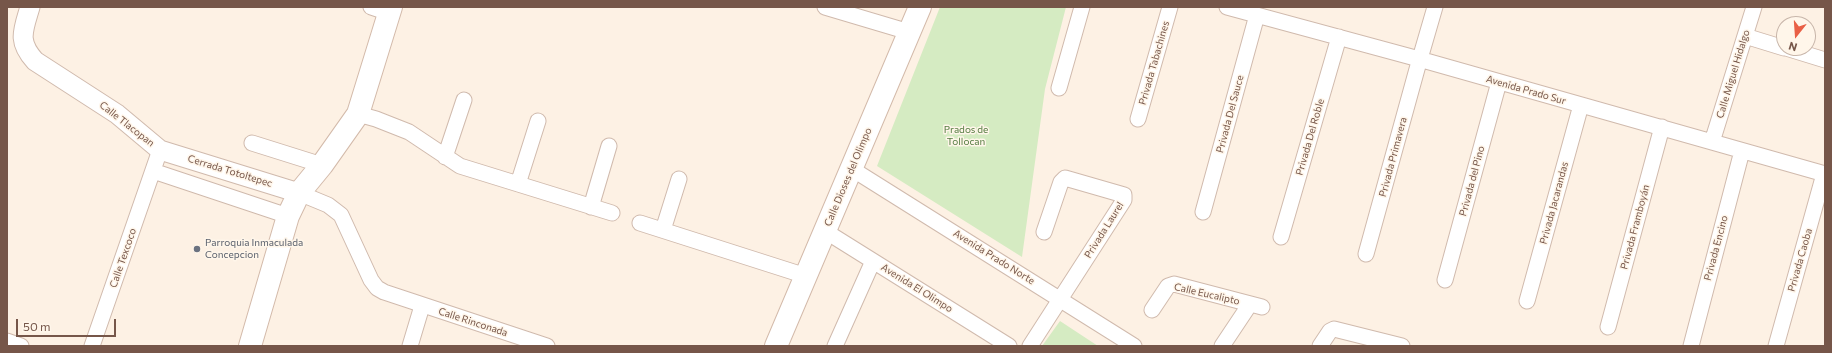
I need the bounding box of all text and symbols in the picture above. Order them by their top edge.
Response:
north arrow [1776,16,1816,56]
street label: Privada Tabachines [1136,20,1172,106]
street label: Calle Miguel Hidalgo [1714,28,1752,120]
text: N [1787,40,1798,54]
street label: Avenida Prado Sur [1485,73,1567,107]
street label: Privada Del Sauce [1214,74,1246,154]
street label: Privada Del Roble [1293,97,1327,177]
street label: Calle Tlacopan [97,99,157,149]
street label: Privada Primavera [1377,116,1409,198]
park label: Prados de Tollocan [944,124,988,148]
street label: Calle Dioses del Olimpo [822,126,874,228]
street label: Privada del Pino [1457,145,1487,217]
street label: Cerrada Totoltepec [186,152,274,190]
street label: Privada Jacarandas [1537,161,1571,245]
street label: Privada Framboyán [1618,183,1652,271]
street label: Privada Laurel [1082,200,1126,260]
street label: Privada Encino [1702,214,1730,282]
street label: Calle Texcoco [107,227,139,289]
street label: Avenida Prado Norte [951,227,1037,287]
street label: Privada Caoba [1785,227,1815,293]
place label: Parroquia Inmaculada Concepcion [205,237,303,260]
marker: Parroquia Inmaculada Concepcion [192,244,202,254]
street label: Avenida El Olimpo [879,261,955,315]
street label: Calle Eucalipto [1173,281,1241,307]
street label: Calle Rinconada [437,305,509,339]
scale bar [18,311,118,337]
text: 50 m [23,319,51,333]

